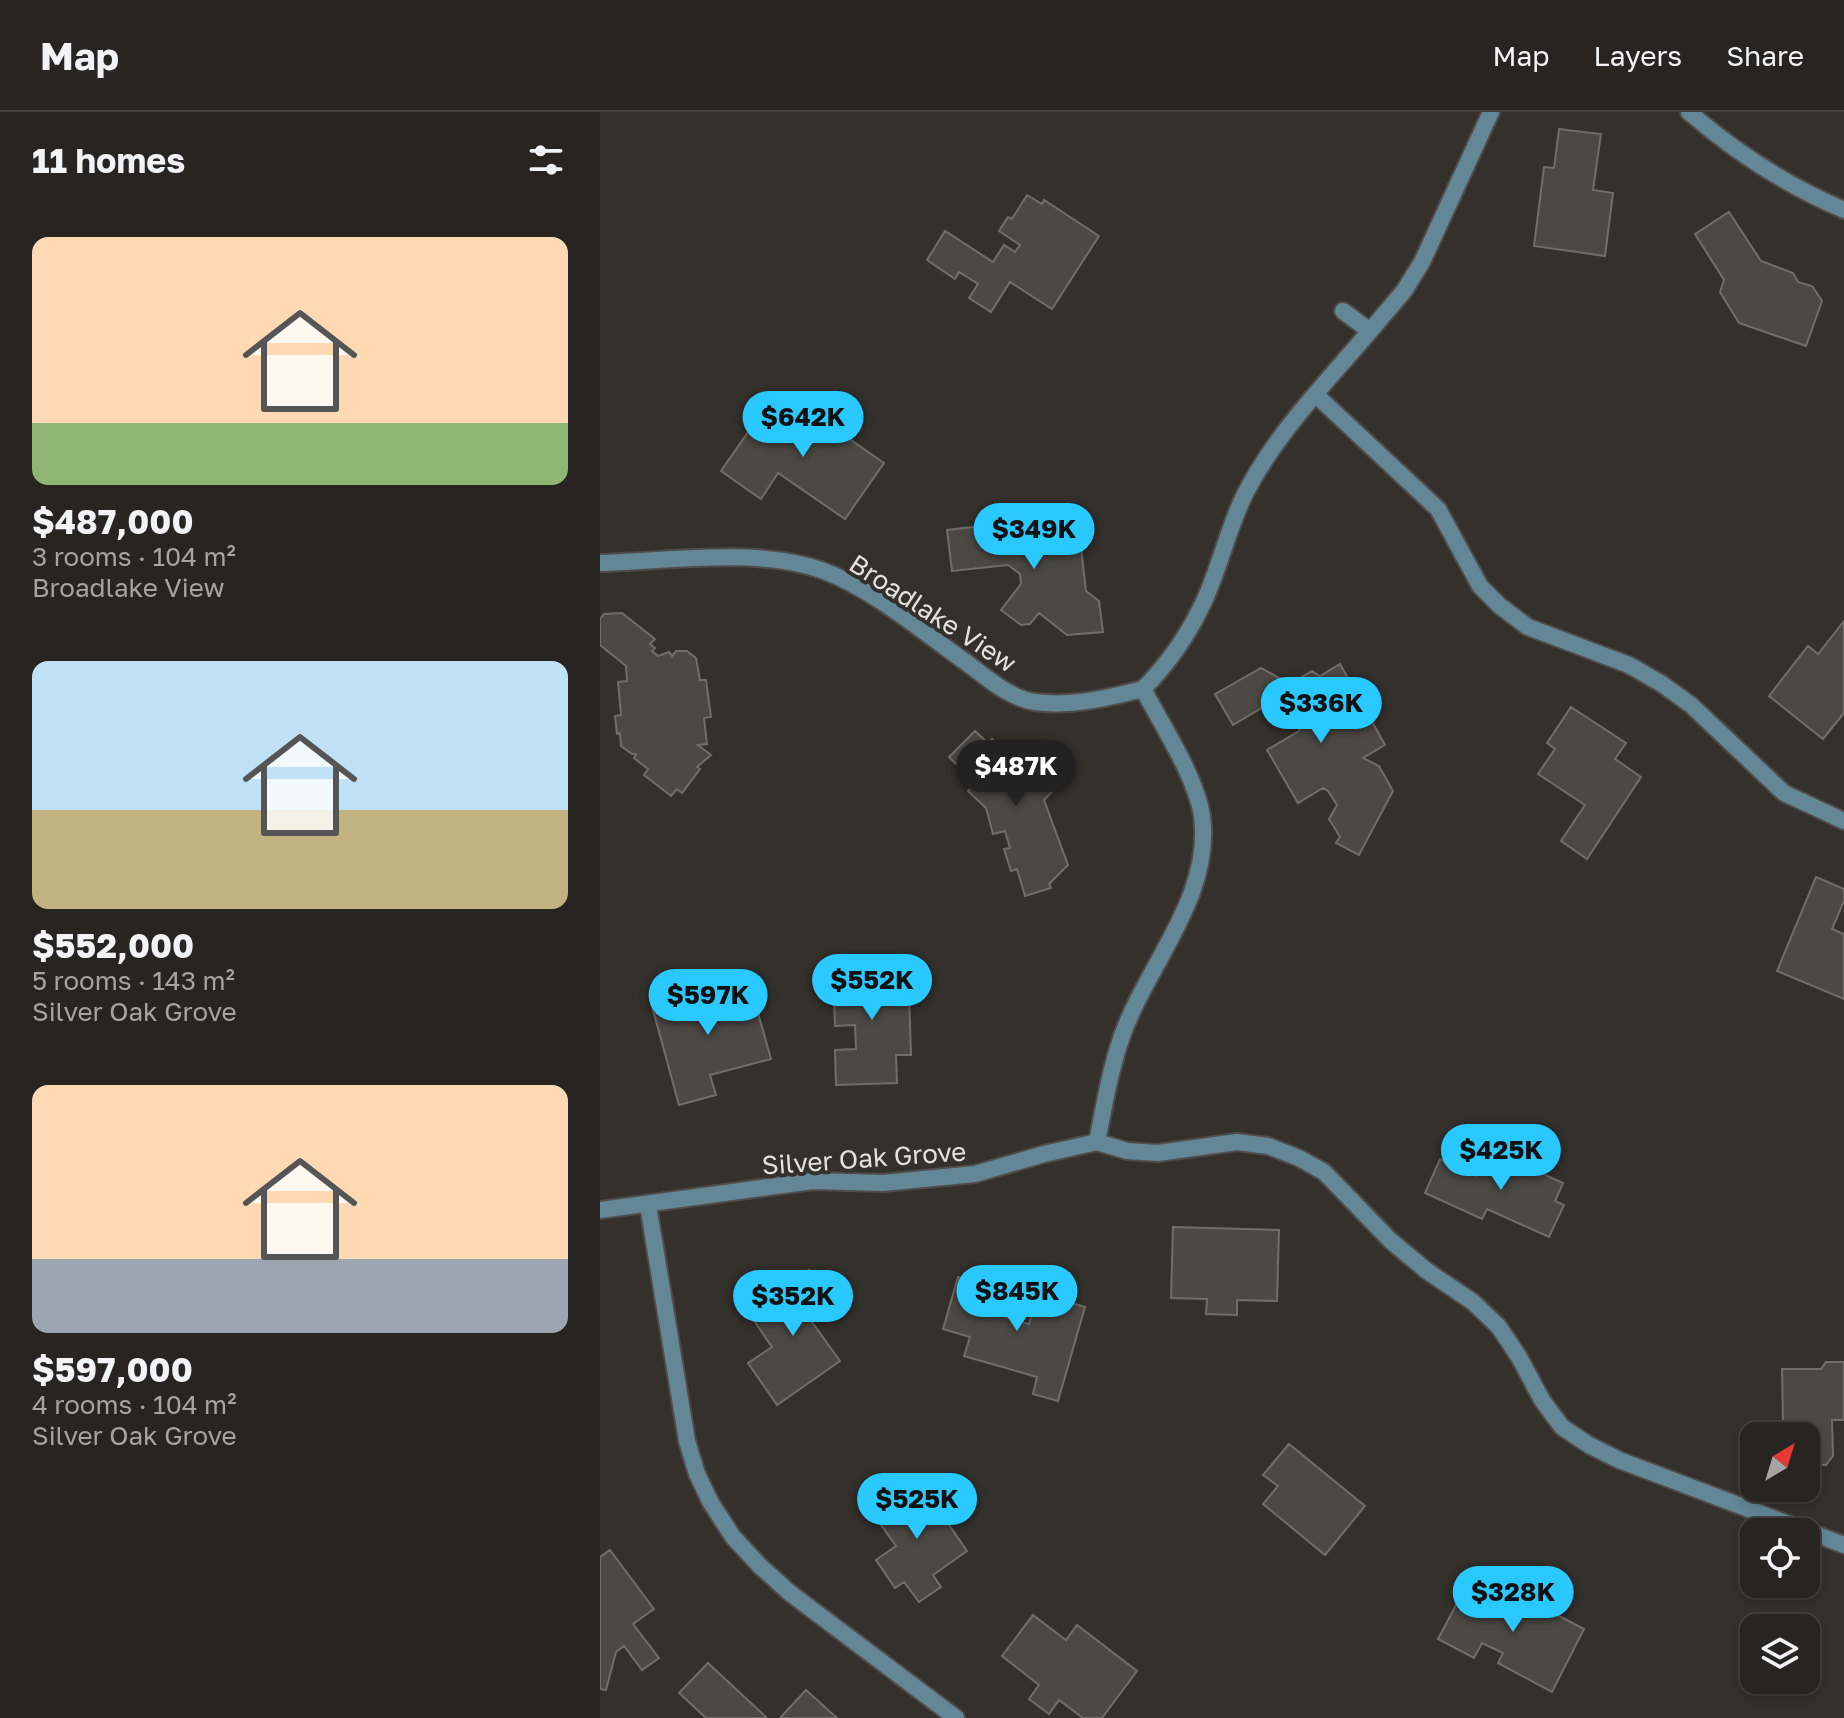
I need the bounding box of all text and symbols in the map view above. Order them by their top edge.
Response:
text: Map [40,33,119,78]
text: Map [1492,39,1550,72]
text: Layers [1594,39,1682,72]
text: Share [1726,39,1804,72]
icon: filters [524,138,568,182]
text: 11 homes [32,140,185,180]
icon: home [228,289,372,433]
pin: $642K [747,391,859,459]
text: $642K [761,401,845,432]
text: $487,000 [32,501,194,541]
pin: $349K [978,503,1090,571]
text: $349K [992,513,1076,544]
text: 3 rooms · 104 m² [32,541,236,572]
street label: Broadlake View [844,548,1022,678]
text: Broadlake View [32,572,225,603]
pin: $336K [1265,677,1377,745]
text: $336K [1279,687,1363,718]
icon: home [228,713,372,857]
pin: $487K [960,740,1072,808]
text: $487K [974,750,1058,781]
text: $552,000 [32,925,194,965]
pin: $552K [816,954,928,1022]
text: $552K [830,964,914,995]
text: 5 rooms · 143 m² [32,965,235,996]
pin: $597K [652,969,764,1037]
text: $597K [667,979,749,1010]
text: Silver Oak Grove [32,996,237,1027]
pin: $425K [1445,1124,1557,1192]
text: $425K [1459,1134,1543,1165]
street label: Silver Oak Grove [761,1135,967,1181]
icon: home [228,1137,372,1281]
pin: $845K [961,1265,1073,1333]
pin: $352K [737,1270,849,1338]
text: $845K [974,1275,1060,1306]
text: $352K [751,1280,835,1311]
text: $597,000 [32,1349,193,1389]
text: 4 rooms · 104 m² [32,1389,237,1420]
text: Silver Oak Grove [32,1420,237,1451]
north arrow [1740,1422,1820,1502]
map controls [1740,1422,1820,1694]
pin: $525K [861,1473,973,1541]
text: $525K [875,1483,959,1514]
button: locate [1740,1518,1820,1598]
pin: $328K [1457,1566,1569,1634]
text: $328K [1471,1576,1555,1607]
button: layers [1740,1614,1820,1694]

